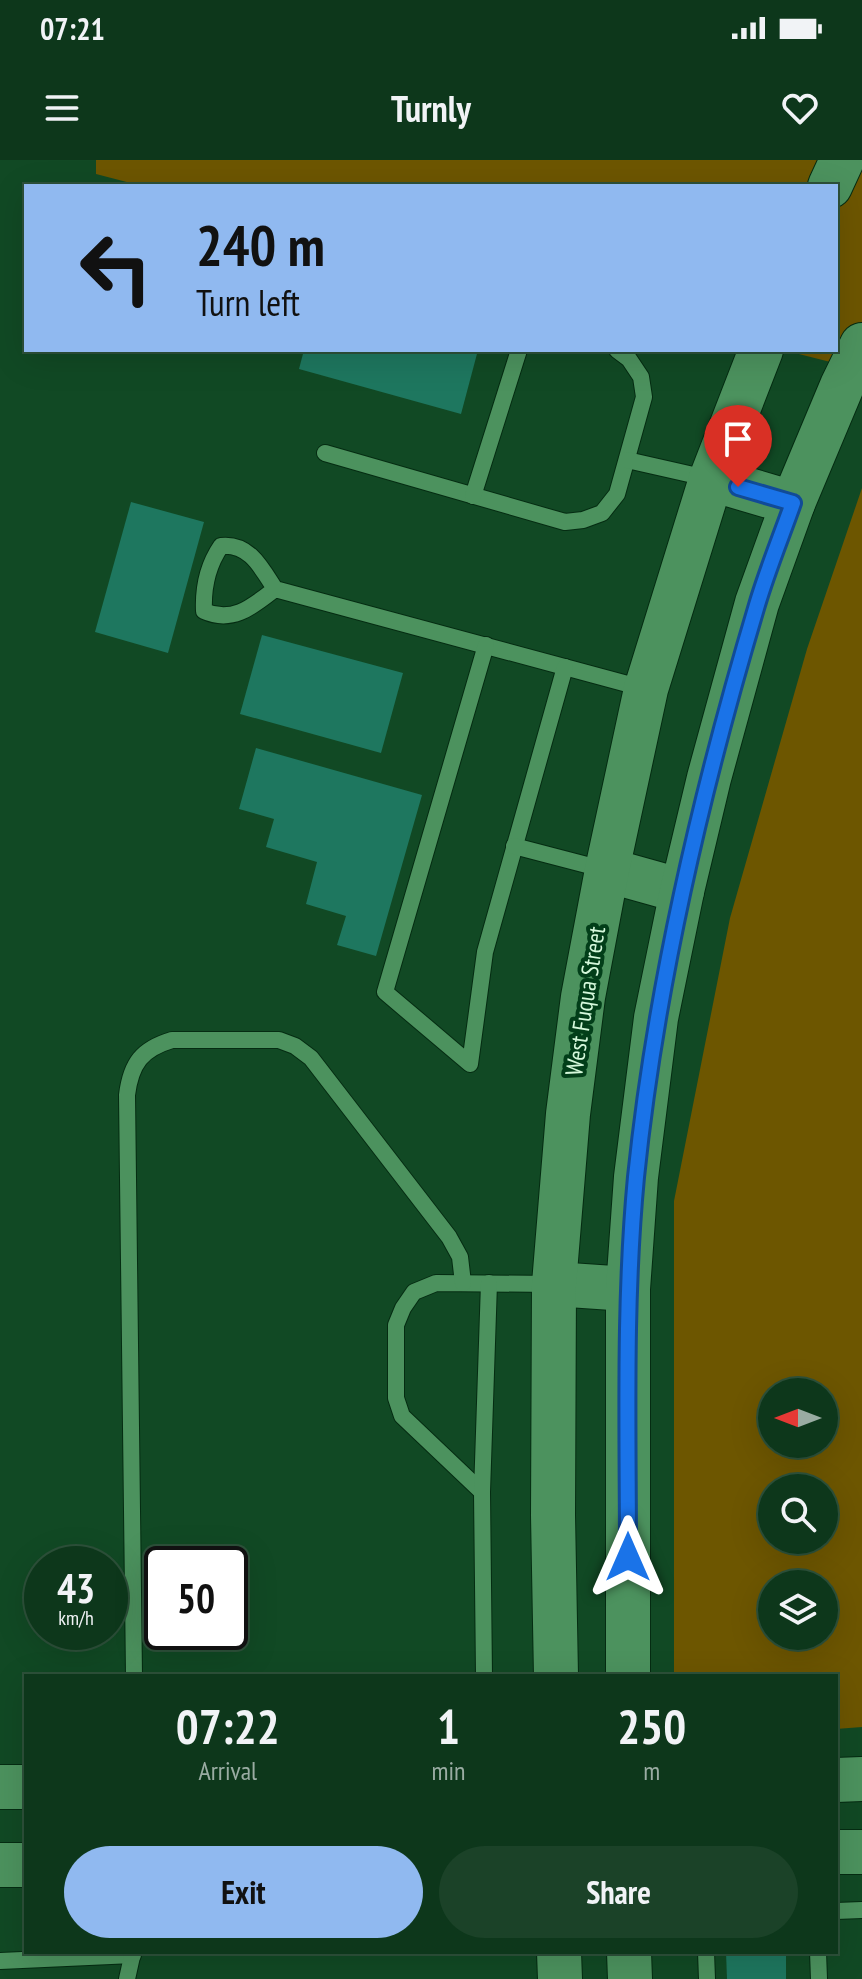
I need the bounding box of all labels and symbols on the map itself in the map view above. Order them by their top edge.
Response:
pin [704,405,772,487]
street label: West Fuqua Street [558,924,612,1078]
north arrow [758,1378,838,1458]
position arrow [586,1515,670,1599]
speed limit sign: 50 [144,1546,248,1650]

